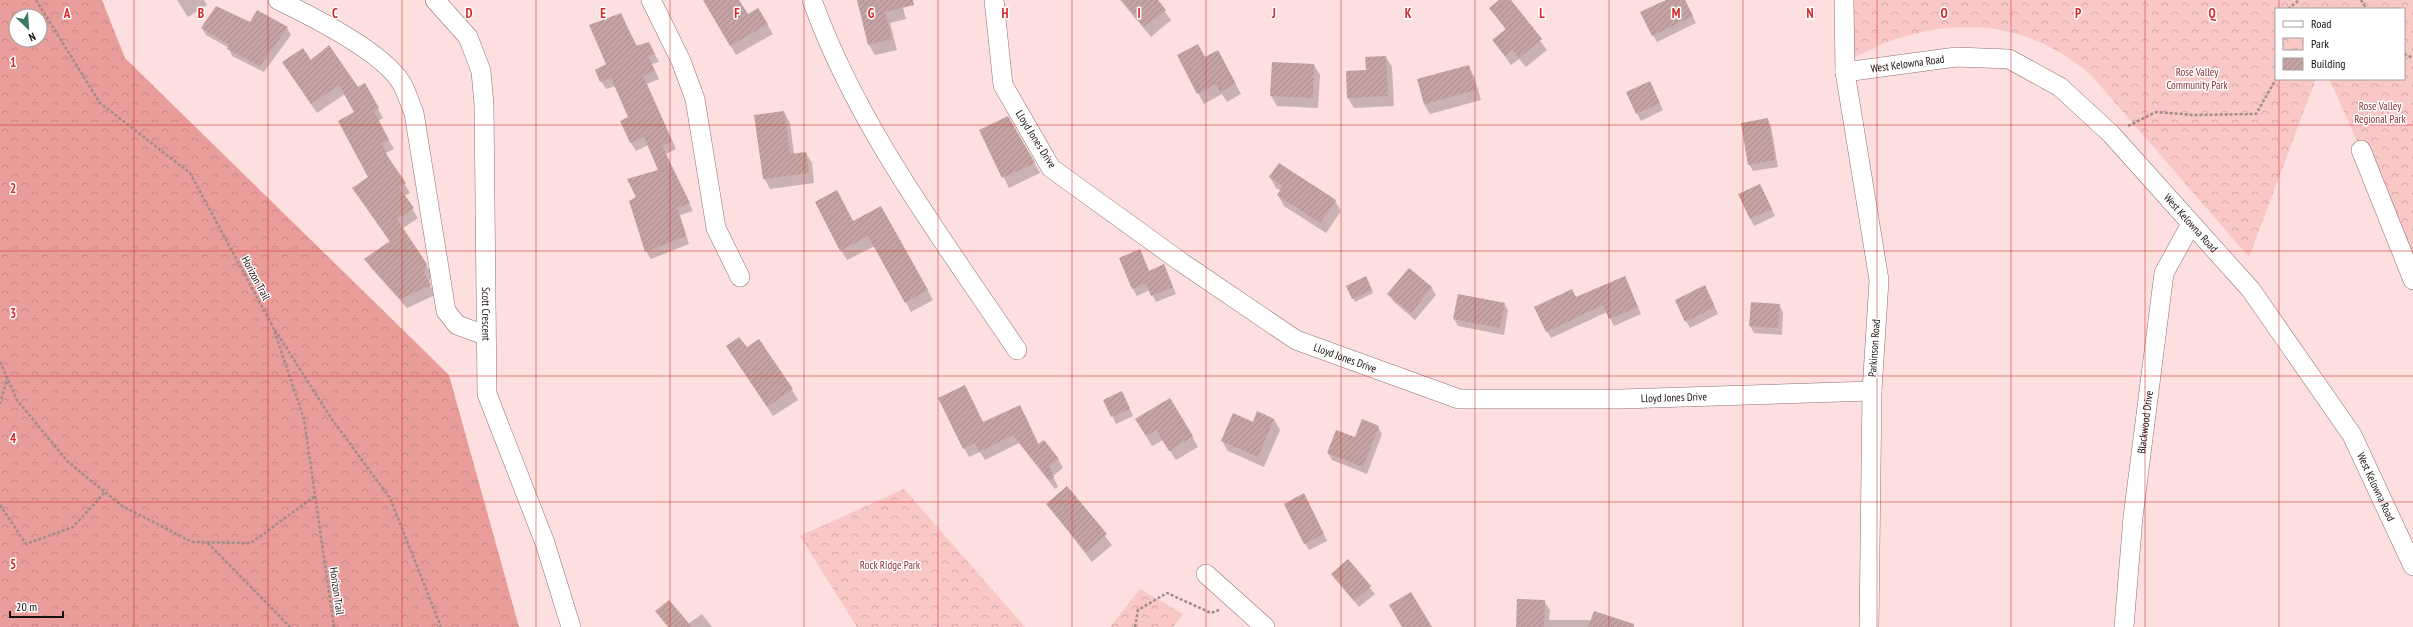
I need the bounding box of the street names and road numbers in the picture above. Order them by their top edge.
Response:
street label: West Kelowna Road [1870,52,1945,75]
street label: Lloyd Jones Drive [1013,107,1060,171]
street label: West Kelowna Road [2161,191,2221,255]
street label: Horizon Trail [239,254,274,303]
street label: Scott Crescent [479,287,493,341]
street label: Parkinson Road [1865,318,1883,377]
street label: Lloyd Jones Drive [1312,340,1379,376]
street label: Lloyd Jones Drive [1641,389,1708,405]
street label: Blackwood Drive [2134,389,2156,454]
street label: West Kelowna Road [2354,450,2398,524]
street label: Horizon Trail [327,566,347,616]

